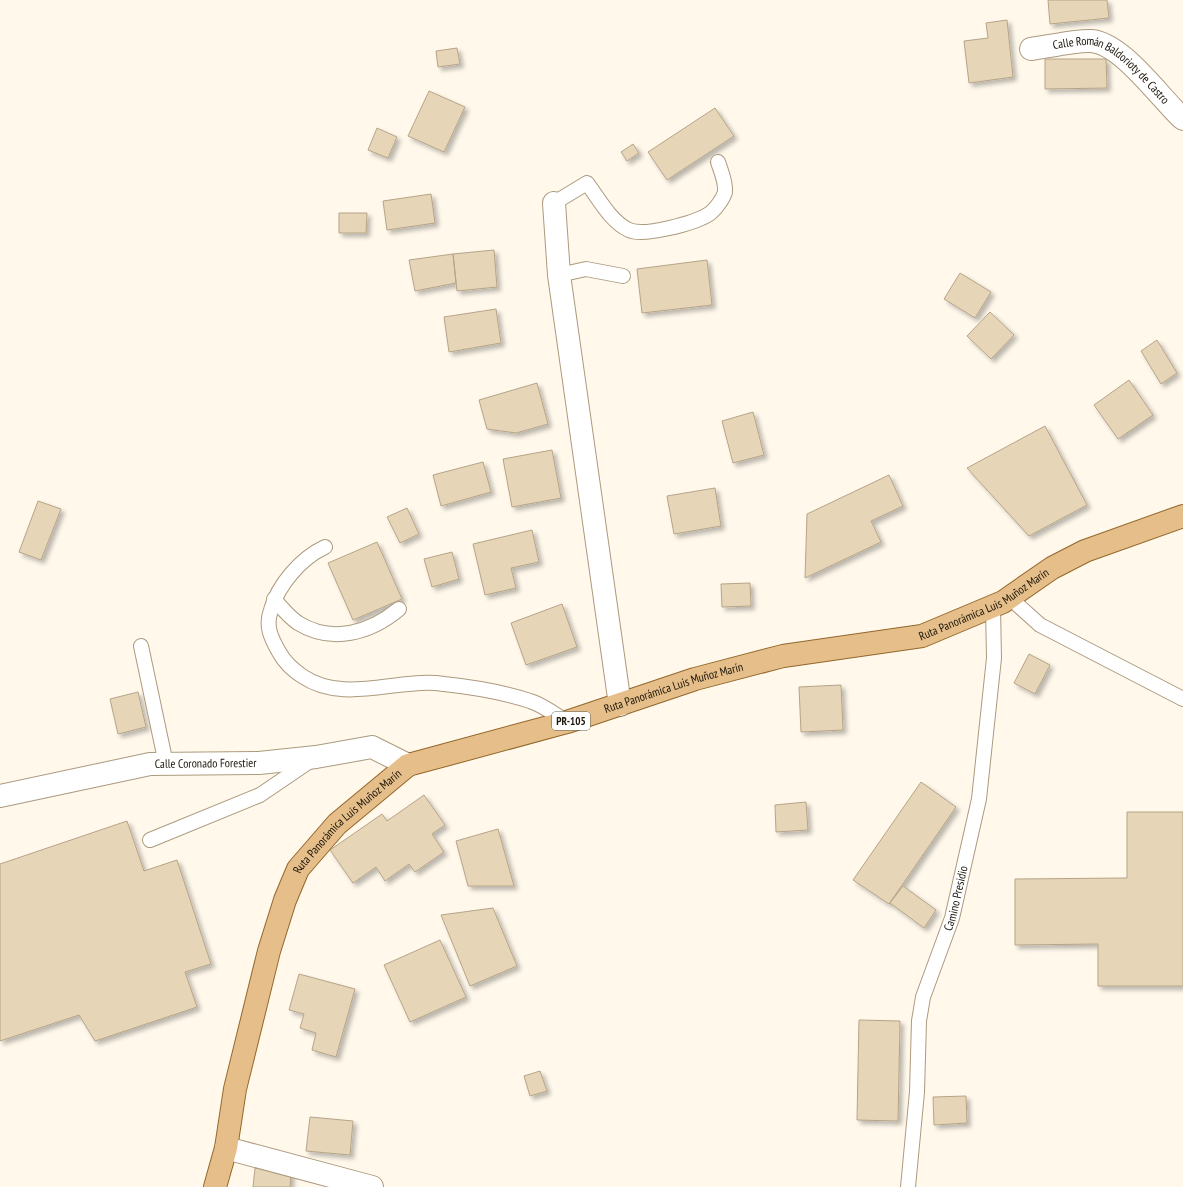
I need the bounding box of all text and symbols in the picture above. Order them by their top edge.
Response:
street label: Calle Román Baldorioty de Castro [1051,33,1173,107]
street label: Ruta Panorámica Luis Muñoz Marín [916,565,1052,644]
street label: Ruta Panorámica Luis Muñoz Marín [602,659,745,716]
road number: PR-105 [552,712,590,730]
street label: Calle Coronado Forestier [155,755,257,771]
street label: Ruta Panorámica Luis Muñoz Marín [289,766,404,875]
street label: Camino Presidio [940,864,971,933]

